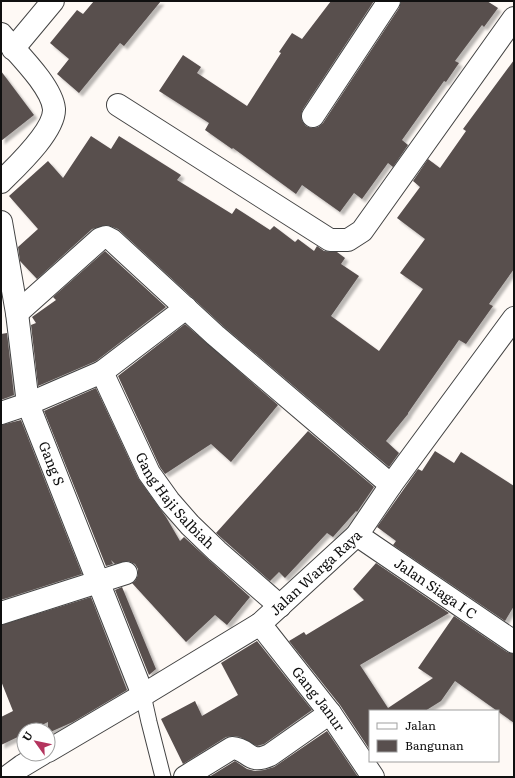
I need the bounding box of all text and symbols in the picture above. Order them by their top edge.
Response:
street label: Gang S [35,438,70,488]
street label: Gang Haji Salbiah [132,448,220,553]
street label: Jalan Warga Raya [265,524,366,619]
street label: Jalan Siaga I C [391,552,482,623]
street label: Gang Janur [288,662,351,735]
legend [369,710,499,762]
text: Jalan [405,716,436,734]
north arrow [16,722,56,762]
text: U [18,728,36,744]
text: Bangunan [405,736,464,754]

